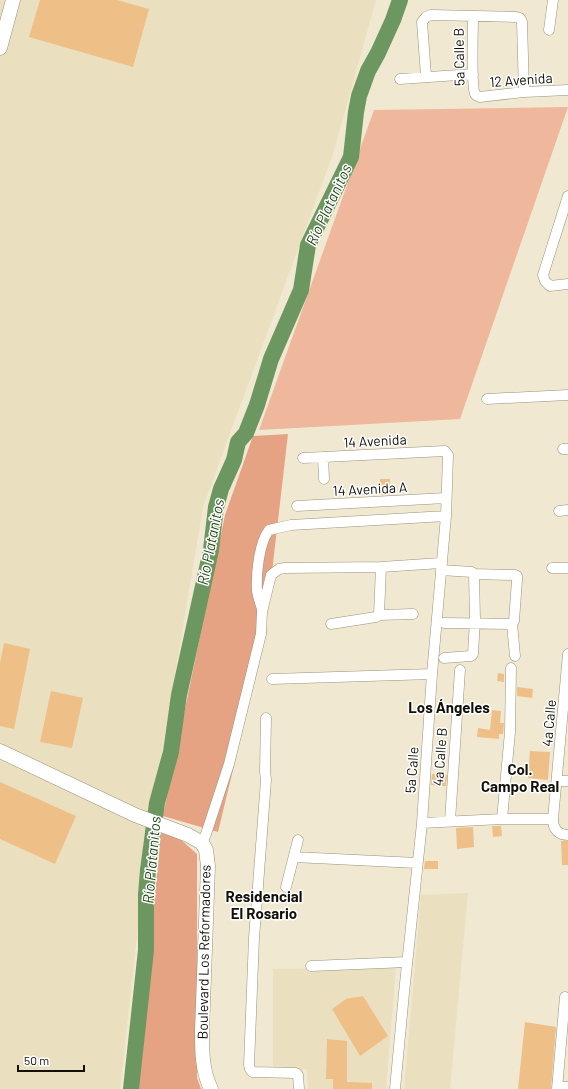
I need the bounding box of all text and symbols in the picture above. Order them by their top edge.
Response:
street label: 5a Calle B [449,28,468,86]
street label: 12 Avenida [489,69,553,90]
water label: Río Platanitos [301,161,355,248]
street label: 14 Avenida [343,430,407,451]
street label: 14 Avenida A [332,478,408,499]
water label: Río Platanitos [193,497,227,586]
district label: Los Ángeles [408,698,490,716]
street label: 4a Calle [538,699,559,747]
street label: 4a Calle B [429,727,450,787]
street label: 5a Calle [401,746,422,794]
district label: Col. Campo Real [481,760,559,795]
water label: Río Platanitos [138,816,164,904]
street label: Boulevard Los Reformadores [193,864,214,1039]
district label: Residencial El Rosario [226,887,302,922]
scale bar [18,1047,84,1073]
text: 50 m [24,1053,49,1067]

